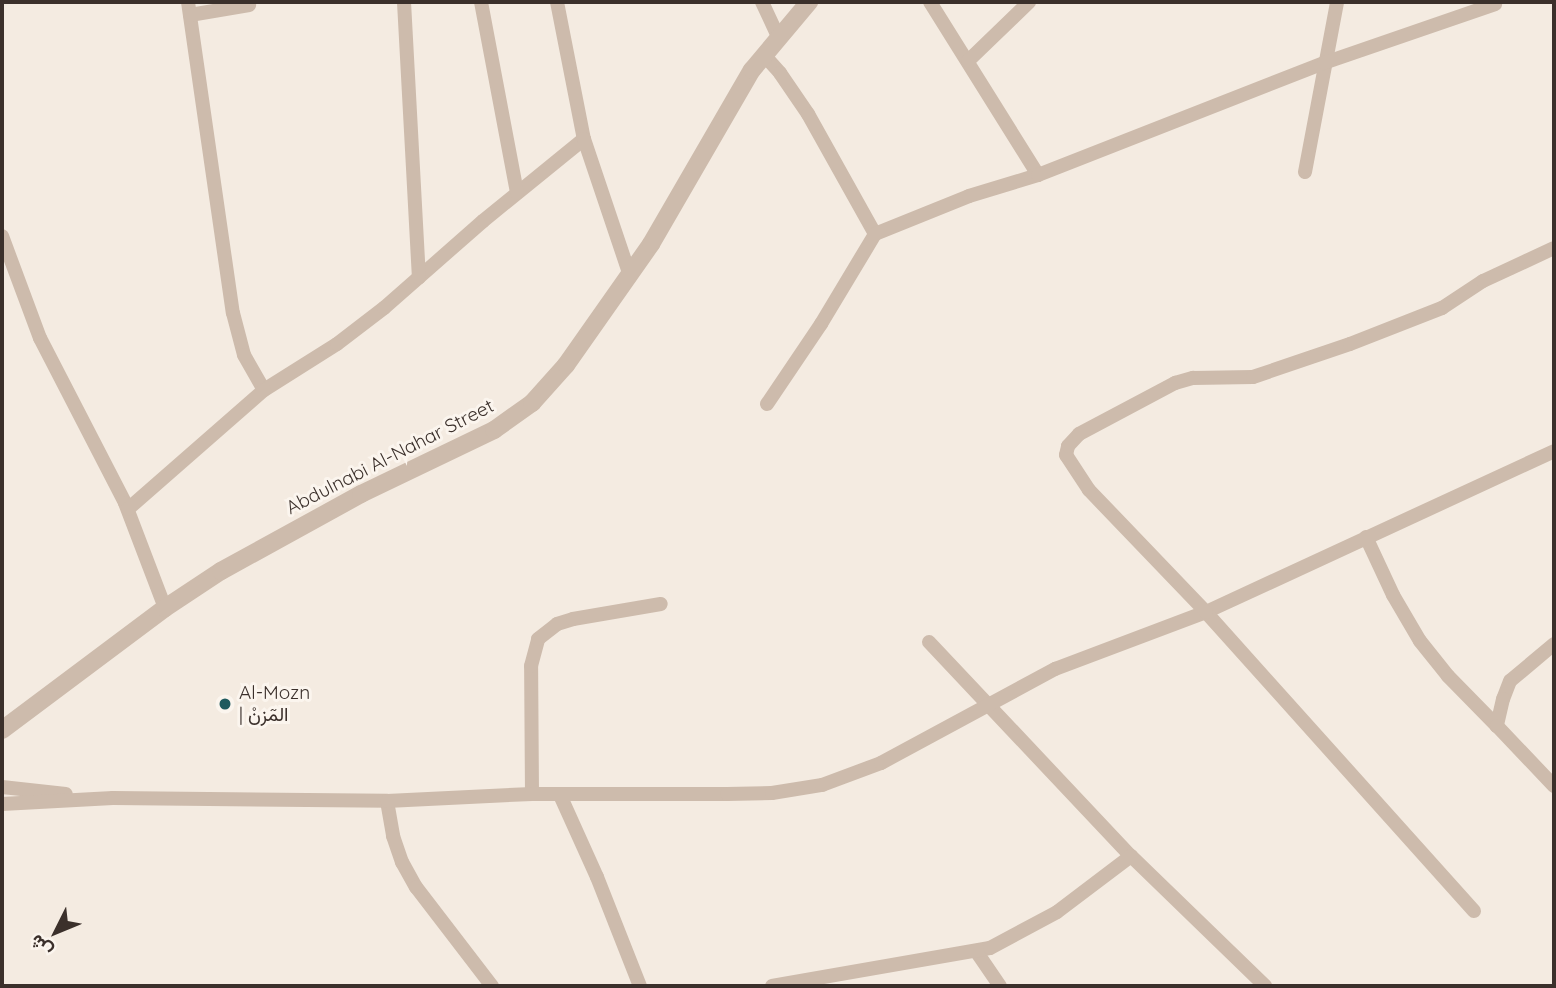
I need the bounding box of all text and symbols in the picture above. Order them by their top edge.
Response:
street label: Abdulnabi Al-Nahar Street [282,395,498,519]
place label: Al-Mozn | المٓزنْ [239,682,310,726]
marker: Al-Mozn | المٓزنْ [217,696,233,712]
north arrow [21,897,91,967]
text: ش [24,930,57,963]

